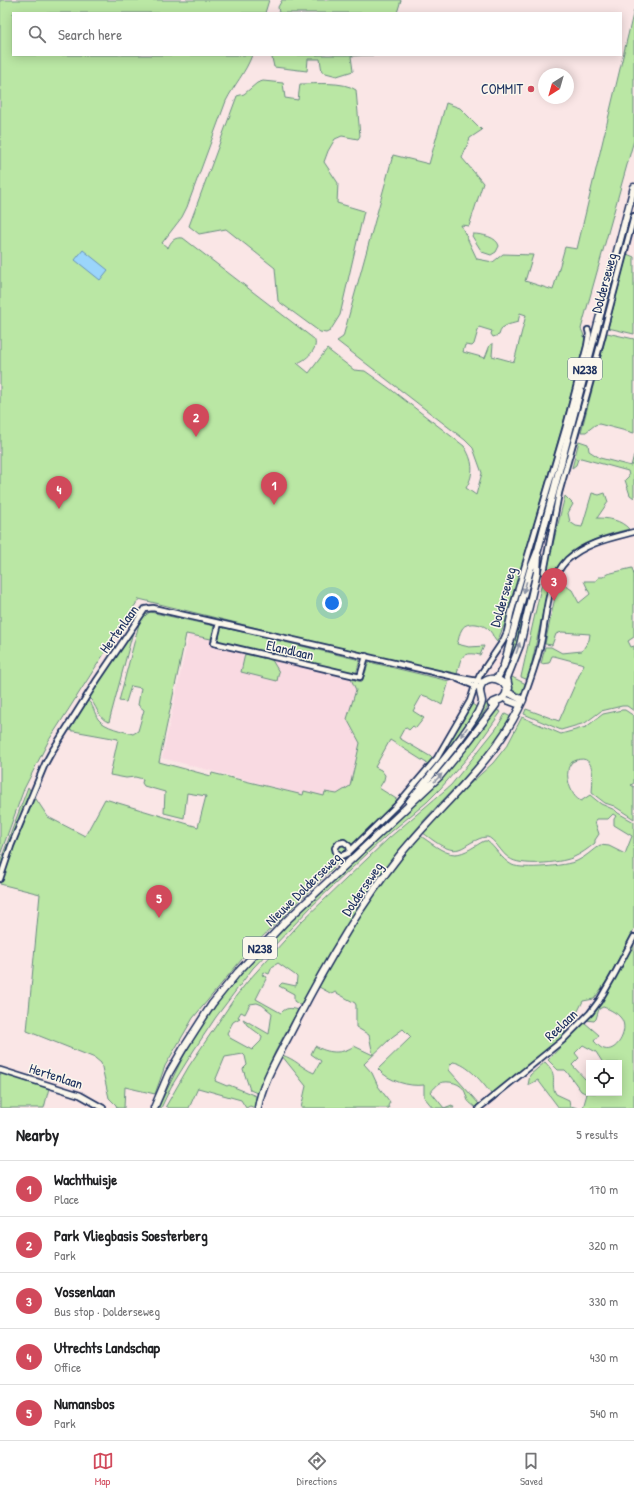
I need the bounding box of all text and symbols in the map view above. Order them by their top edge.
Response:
search box [12,12,622,56]
icon: search [26,23,48,45]
text: Search here [58,24,122,45]
north arrow [538,68,574,104]
place label: COMMIT [481,79,523,98]
marker: COMMIT [526,84,536,94]
street label: Dolderseweg [586,251,622,315]
road number: N238 [568,358,602,380]
pin: 2 [183,404,209,437]
pin: 1 [261,472,287,505]
pin: 4 [46,476,72,509]
street label: Dolderseweg [485,565,521,629]
pin: 3 [541,568,567,601]
one-way arrow [522,581,528,593]
your location [322,593,342,613]
street label: Hertenlaan [95,601,143,657]
street label: Elandlaan [264,635,316,664]
one-way arrow [516,641,522,653]
one-way arrow [460,726,468,737]
one-way arrow [433,773,442,783]
street label: Nieuwe Dolderseweg [261,848,345,930]
street label: Dolderseweg [336,858,388,920]
pin: 5 [146,885,172,918]
road number: N238 [243,937,277,959]
street label: Reelaan [540,1005,581,1045]
street label: Hertenlaan [27,1058,85,1093]
map controls [586,1060,622,1096]
button: locate [586,1060,622,1096]
text: Nearby [16,1123,59,1146]
text: 5 results [576,1125,618,1143]
text: Wachthuisje [54,1169,117,1190]
text: 1 [27,1180,31,1198]
text: 170 m [589,1180,618,1198]
text: Place [54,1190,79,1208]
text: Park Vliegbasis Soesterberg [54,1225,208,1246]
text: 2 [26,1236,32,1254]
text: 320 m [588,1236,618,1254]
text: Park [54,1246,76,1264]
text: Vossenlaan [54,1281,115,1302]
text: 3 [26,1292,32,1310]
text: 330 m [589,1292,618,1310]
text: Bus stop · Dolderseweg [54,1302,160,1320]
text: Utrechts Landschap [54,1337,160,1358]
text: 4 [27,1348,31,1366]
text: 430 m [590,1348,618,1366]
text: Office [54,1358,81,1376]
text: Numansbos [54,1393,115,1414]
text: 5 [26,1404,32,1422]
text: 540 m [590,1404,618,1422]
text: Park [54,1414,76,1432]
tab: Map [92,1450,114,1488]
tab: Directions [297,1450,337,1488]
tab: Saved [520,1450,542,1488]

